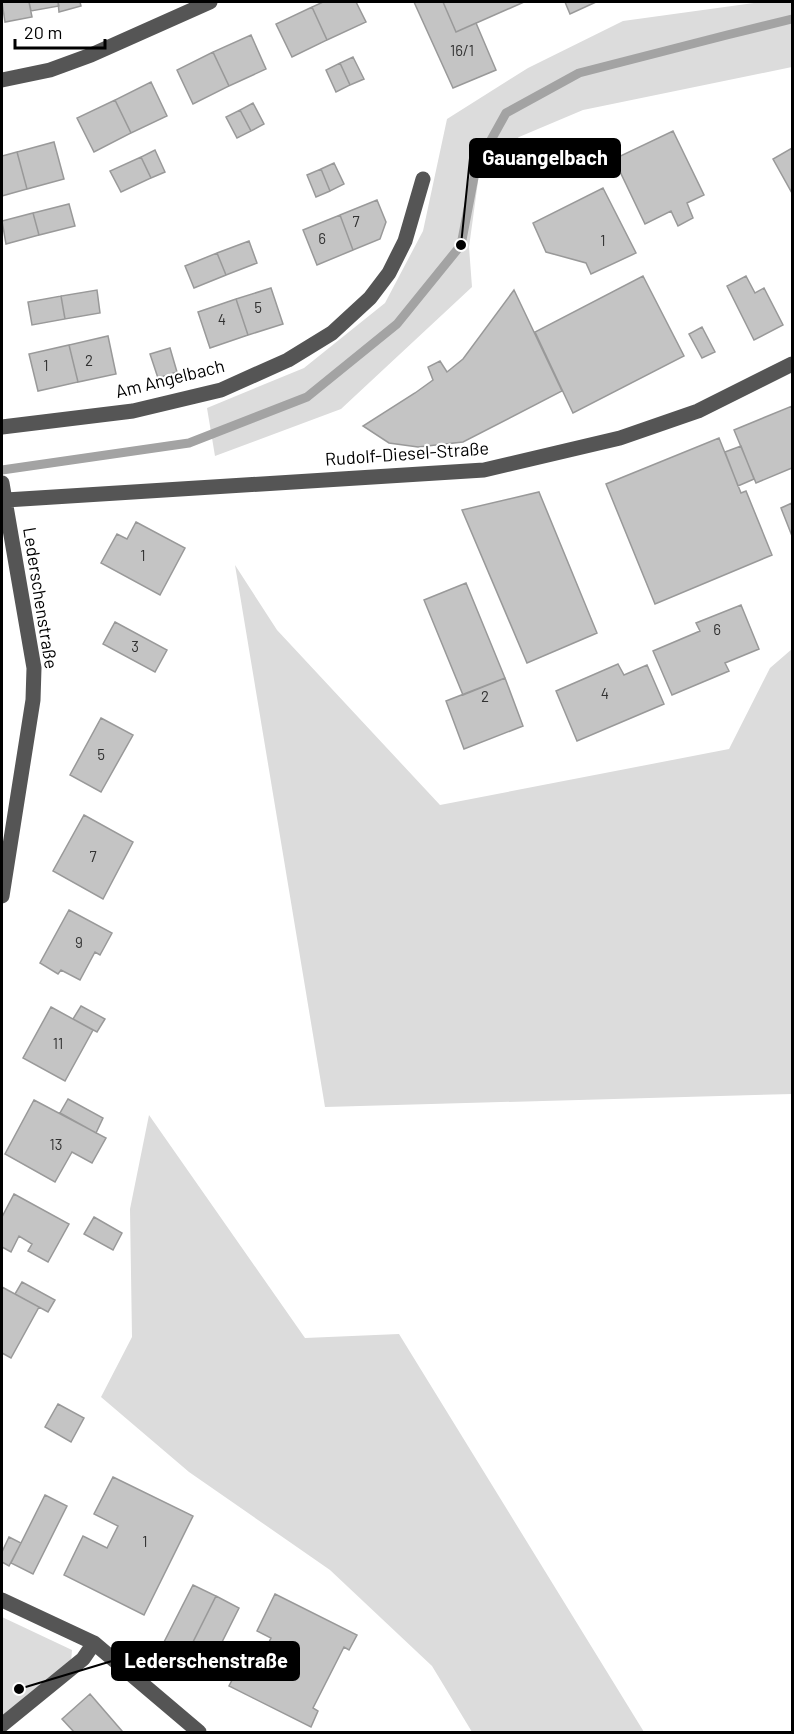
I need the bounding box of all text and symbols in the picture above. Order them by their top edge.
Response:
scale bar [15,12,105,50]
text: 20 m [24,21,62,43]
house number: 16/1 [450,41,474,59]
callout: Gauangelbach [470,139,620,177]
text: Gauangelbach [482,145,608,169]
house number: 7 [352,212,360,230]
house number: 6 [318,229,326,247]
house number: 1 [600,231,606,249]
house number: 5 [254,298,262,316]
house number: 4 [218,310,226,328]
house number: 2 [85,351,93,369]
street label: Am Angelbach [113,354,227,402]
house number: 1 [43,356,49,374]
street label: Rudolf-Diesel-Straße [324,436,490,470]
street label: Lederschenstraße [19,525,63,670]
house number: 1 [140,546,146,564]
house number: 6 [713,620,721,638]
house number: 3 [131,637,139,655]
house number: 4 [601,684,609,702]
house number: 2 [481,687,489,705]
house number: 5 [97,745,105,763]
house number: 7 [89,847,97,865]
house number: 9 [75,933,83,951]
house number: 11 [53,1034,63,1052]
house number: 13 [50,1135,62,1153]
house number: 1 [142,1532,148,1550]
callout: Lederschenstraße [112,1642,299,1680]
text: Lederschenstraße [124,1648,288,1672]

